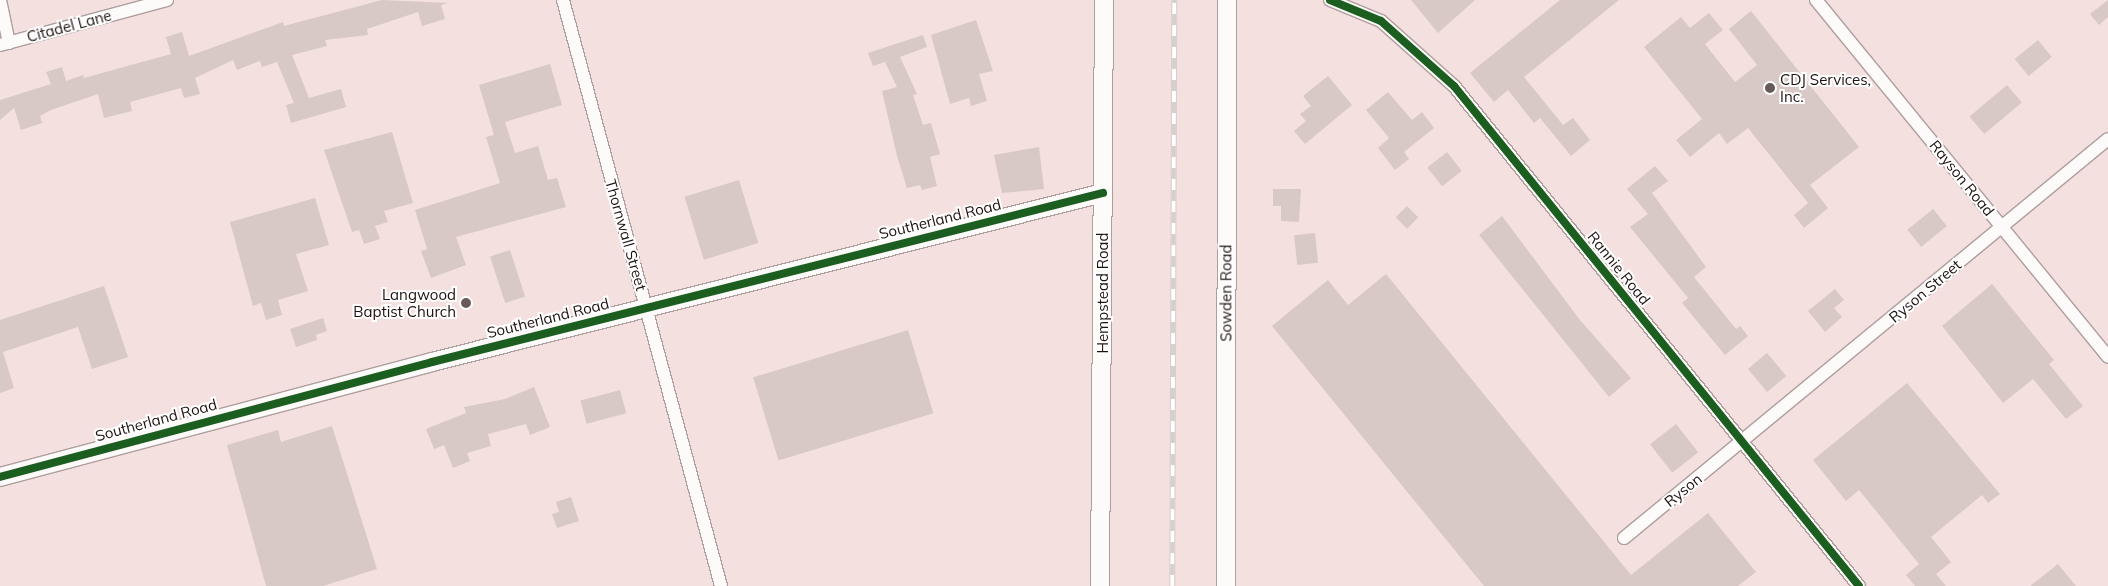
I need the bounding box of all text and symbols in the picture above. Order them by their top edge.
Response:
street label: Citadel Lane [25,6,113,46]
place label: CDJ Services, Inc. [1780,70,1871,105]
marker: CDJ Services, Inc. [1764,82,1776,94]
street label: Rayson Road [1926,136,1998,220]
street label: Thornwall Street [602,177,650,293]
street label: Southerland Road [877,195,1003,243]
street label: Rannie Road [1584,228,1654,308]
street label: Hempstead Road [1094,232,1112,354]
street label: Sowden Road [1217,244,1235,342]
street label: Ryson Street [1885,256,1965,326]
place label: Langwood Baptist Church [353,285,456,320]
street label: Southerland Road [485,294,611,342]
marker: Langwood Baptist Church [460,297,472,309]
street label: Southerland Road [93,395,219,445]
street label: Ryson [1661,469,1705,511]

